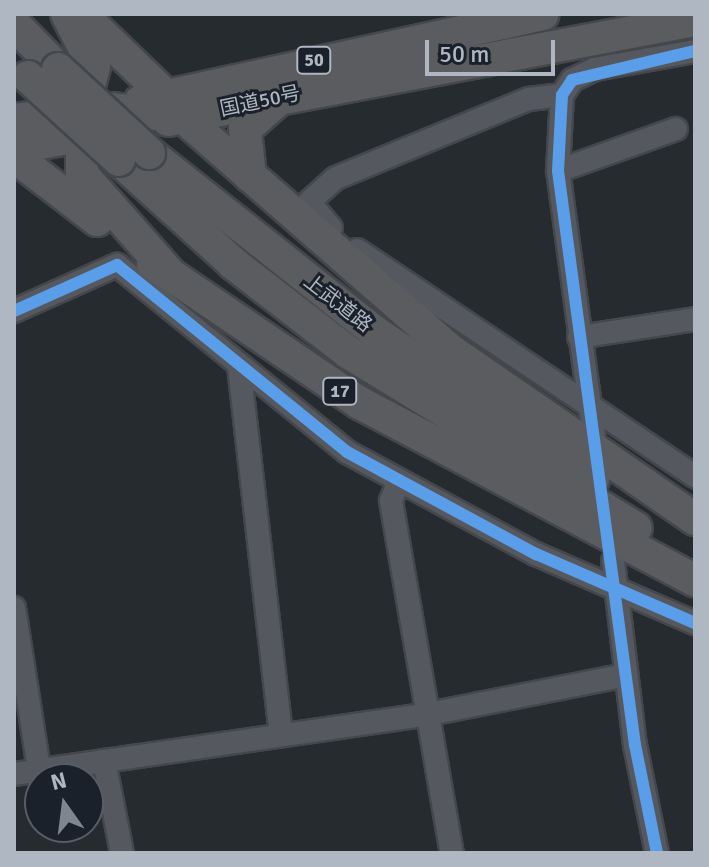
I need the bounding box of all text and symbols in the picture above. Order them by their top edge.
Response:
scale bar [429,24,559,74]
text: 50 m [439,39,489,69]
road number: 50 [296,46,332,74]
street label: 国道50号 [218,81,302,121]
street label: 上武道路 [299,269,377,337]
road number: 17 [322,377,358,405]
north arrow [24,763,104,843]
text: N [48,766,69,796]

